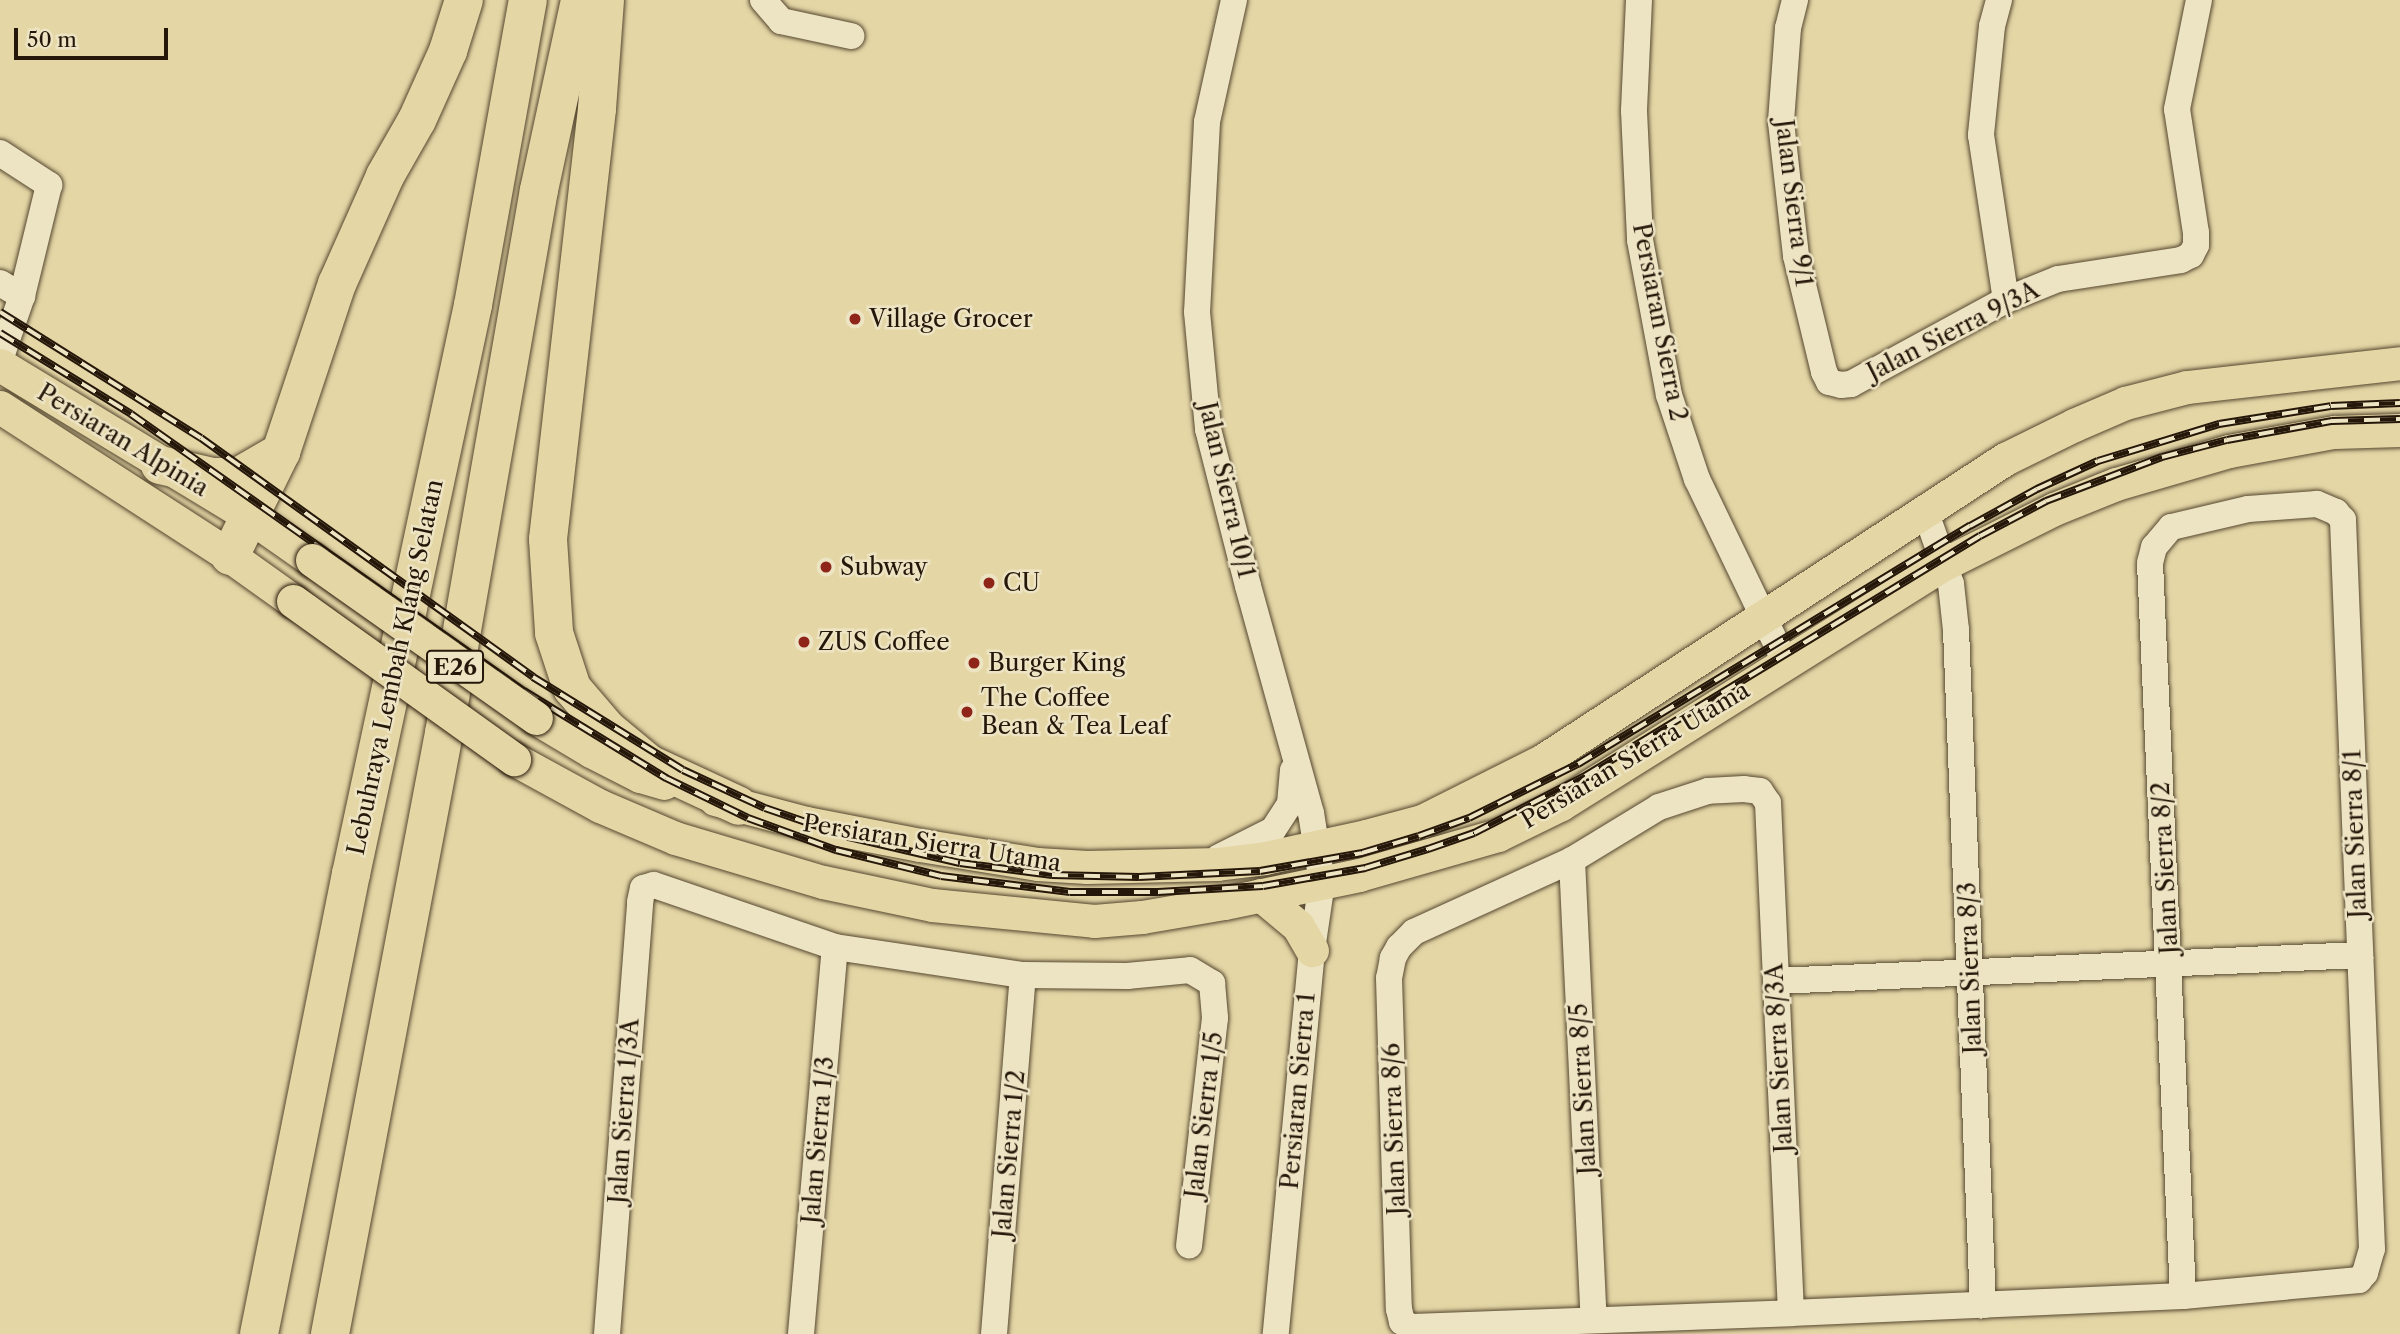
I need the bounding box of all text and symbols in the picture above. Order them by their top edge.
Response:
scale bar [18,14,172,58]
text: 50 m [27,27,77,52]
street label: Jalan Sierra 9/1 [1769,118,1819,288]
street label: Persiaran Sierra 2 [1627,220,1693,424]
street label: Jalan Sierra 9/3A [1862,275,2044,387]
place label: Village Grocer [869,305,1033,333]
marker: Village Grocer [847,311,863,327]
street label: Persiaran Alpinia [32,377,214,503]
street label: Jalan Sierra 10/1 [1193,399,1261,581]
street label: Lebuhraya Lembah Klang Selatan [341,476,449,858]
place label: Subway [840,553,928,581]
marker: Subway [818,559,834,575]
place label: CU [1003,569,1040,597]
marker: CU [981,575,997,591]
place label: ZUS Coffee [818,628,950,656]
marker: ZUS Coffee [796,634,812,650]
road number: E26 [425,648,485,687]
place label: Burger King [988,649,1126,677]
marker: Burger King [966,655,982,671]
street label: Persiaran Sierra Utama [1515,675,1755,835]
place label: The Coffee Bean & Tea Leaf [981,684,1170,740]
marker: The Coffee Bean & Tea Leaf [959,704,975,720]
street label: Jalan Sierra 8/1 [2338,749,2372,919]
street label: Jalan Sierra 8/2 [2146,781,2184,955]
street label: Persiaran Sierra Utama [801,808,1063,878]
street label: Jalan Sierra 8/3 [1953,881,1987,1055]
street label: Jalan Sierra 8/3A [1760,962,1798,1154]
street label: Persiaran Sierra 1 [1275,991,1321,1191]
street label: Jalan Sierra 8/5 [1564,1002,1602,1176]
street label: Jalan Sierra 1/3A [603,1017,645,1205]
street label: Jalan Sierra 1/5 [1179,1030,1229,1200]
street label: Jalan Sierra 8/6 [1377,1042,1411,1216]
street label: Jalan Sierra 1/3 [796,1055,840,1225]
street label: Jalan Sierra 1/2 [987,1069,1031,1239]

